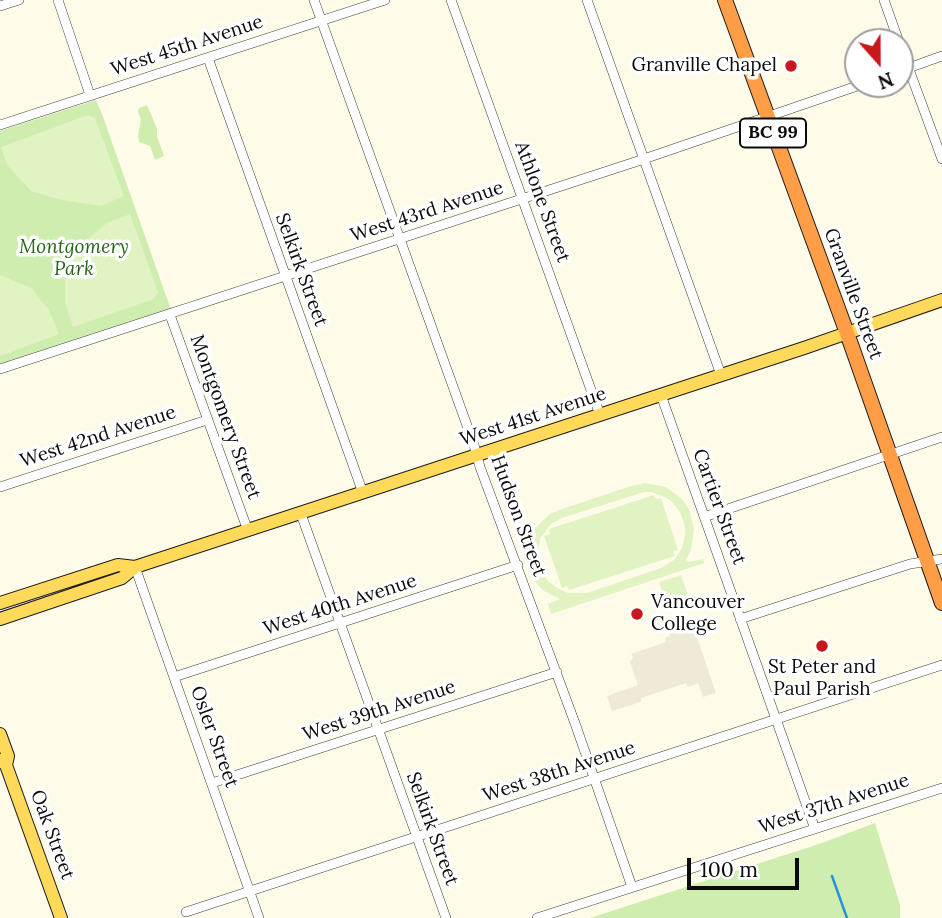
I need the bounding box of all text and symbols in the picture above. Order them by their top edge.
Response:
street label: West 45th Avenue [108,11,266,81]
north arrow [844,28,914,98]
place label: Granville Chapel [632,55,777,77]
marker: Granville Chapel [783,58,799,74]
text: N [875,67,897,95]
road number: BC 99 [740,118,806,148]
street label: Athlone Street [509,138,575,266]
street label: West 43rd Avenue [348,177,506,247]
street label: Selkirk Street [270,210,332,330]
street label: Granville Street [819,225,887,363]
park label: Montgomery Park [19,237,129,281]
street label: Montgomery Street [185,332,265,502]
street label: West 41st Avenue [457,383,609,451]
street label: West 42nd Avenue [17,401,179,473]
street label: Cartier Street [688,446,750,568]
street label: Hudson Street [485,452,551,580]
street label: West 40th Avenue [260,569,420,641]
place label: Vancouver College [651,592,745,636]
marker: Vancouver College [629,606,645,622]
marker: St Peter and Paul Parish [814,638,830,654]
place label: St Peter and Paul Parish [768,657,876,701]
street label: West 39th Avenue [300,676,458,746]
street label: Osler Street [185,683,243,791]
street label: West 38th Avenue [480,737,638,807]
street label: Selkirk Street [401,769,463,889]
street label: West 37th Avenue [756,769,912,839]
street label: Oak Street [25,787,79,883]
scale bar [690,844,802,888]
text: 100 m [700,856,758,883]

